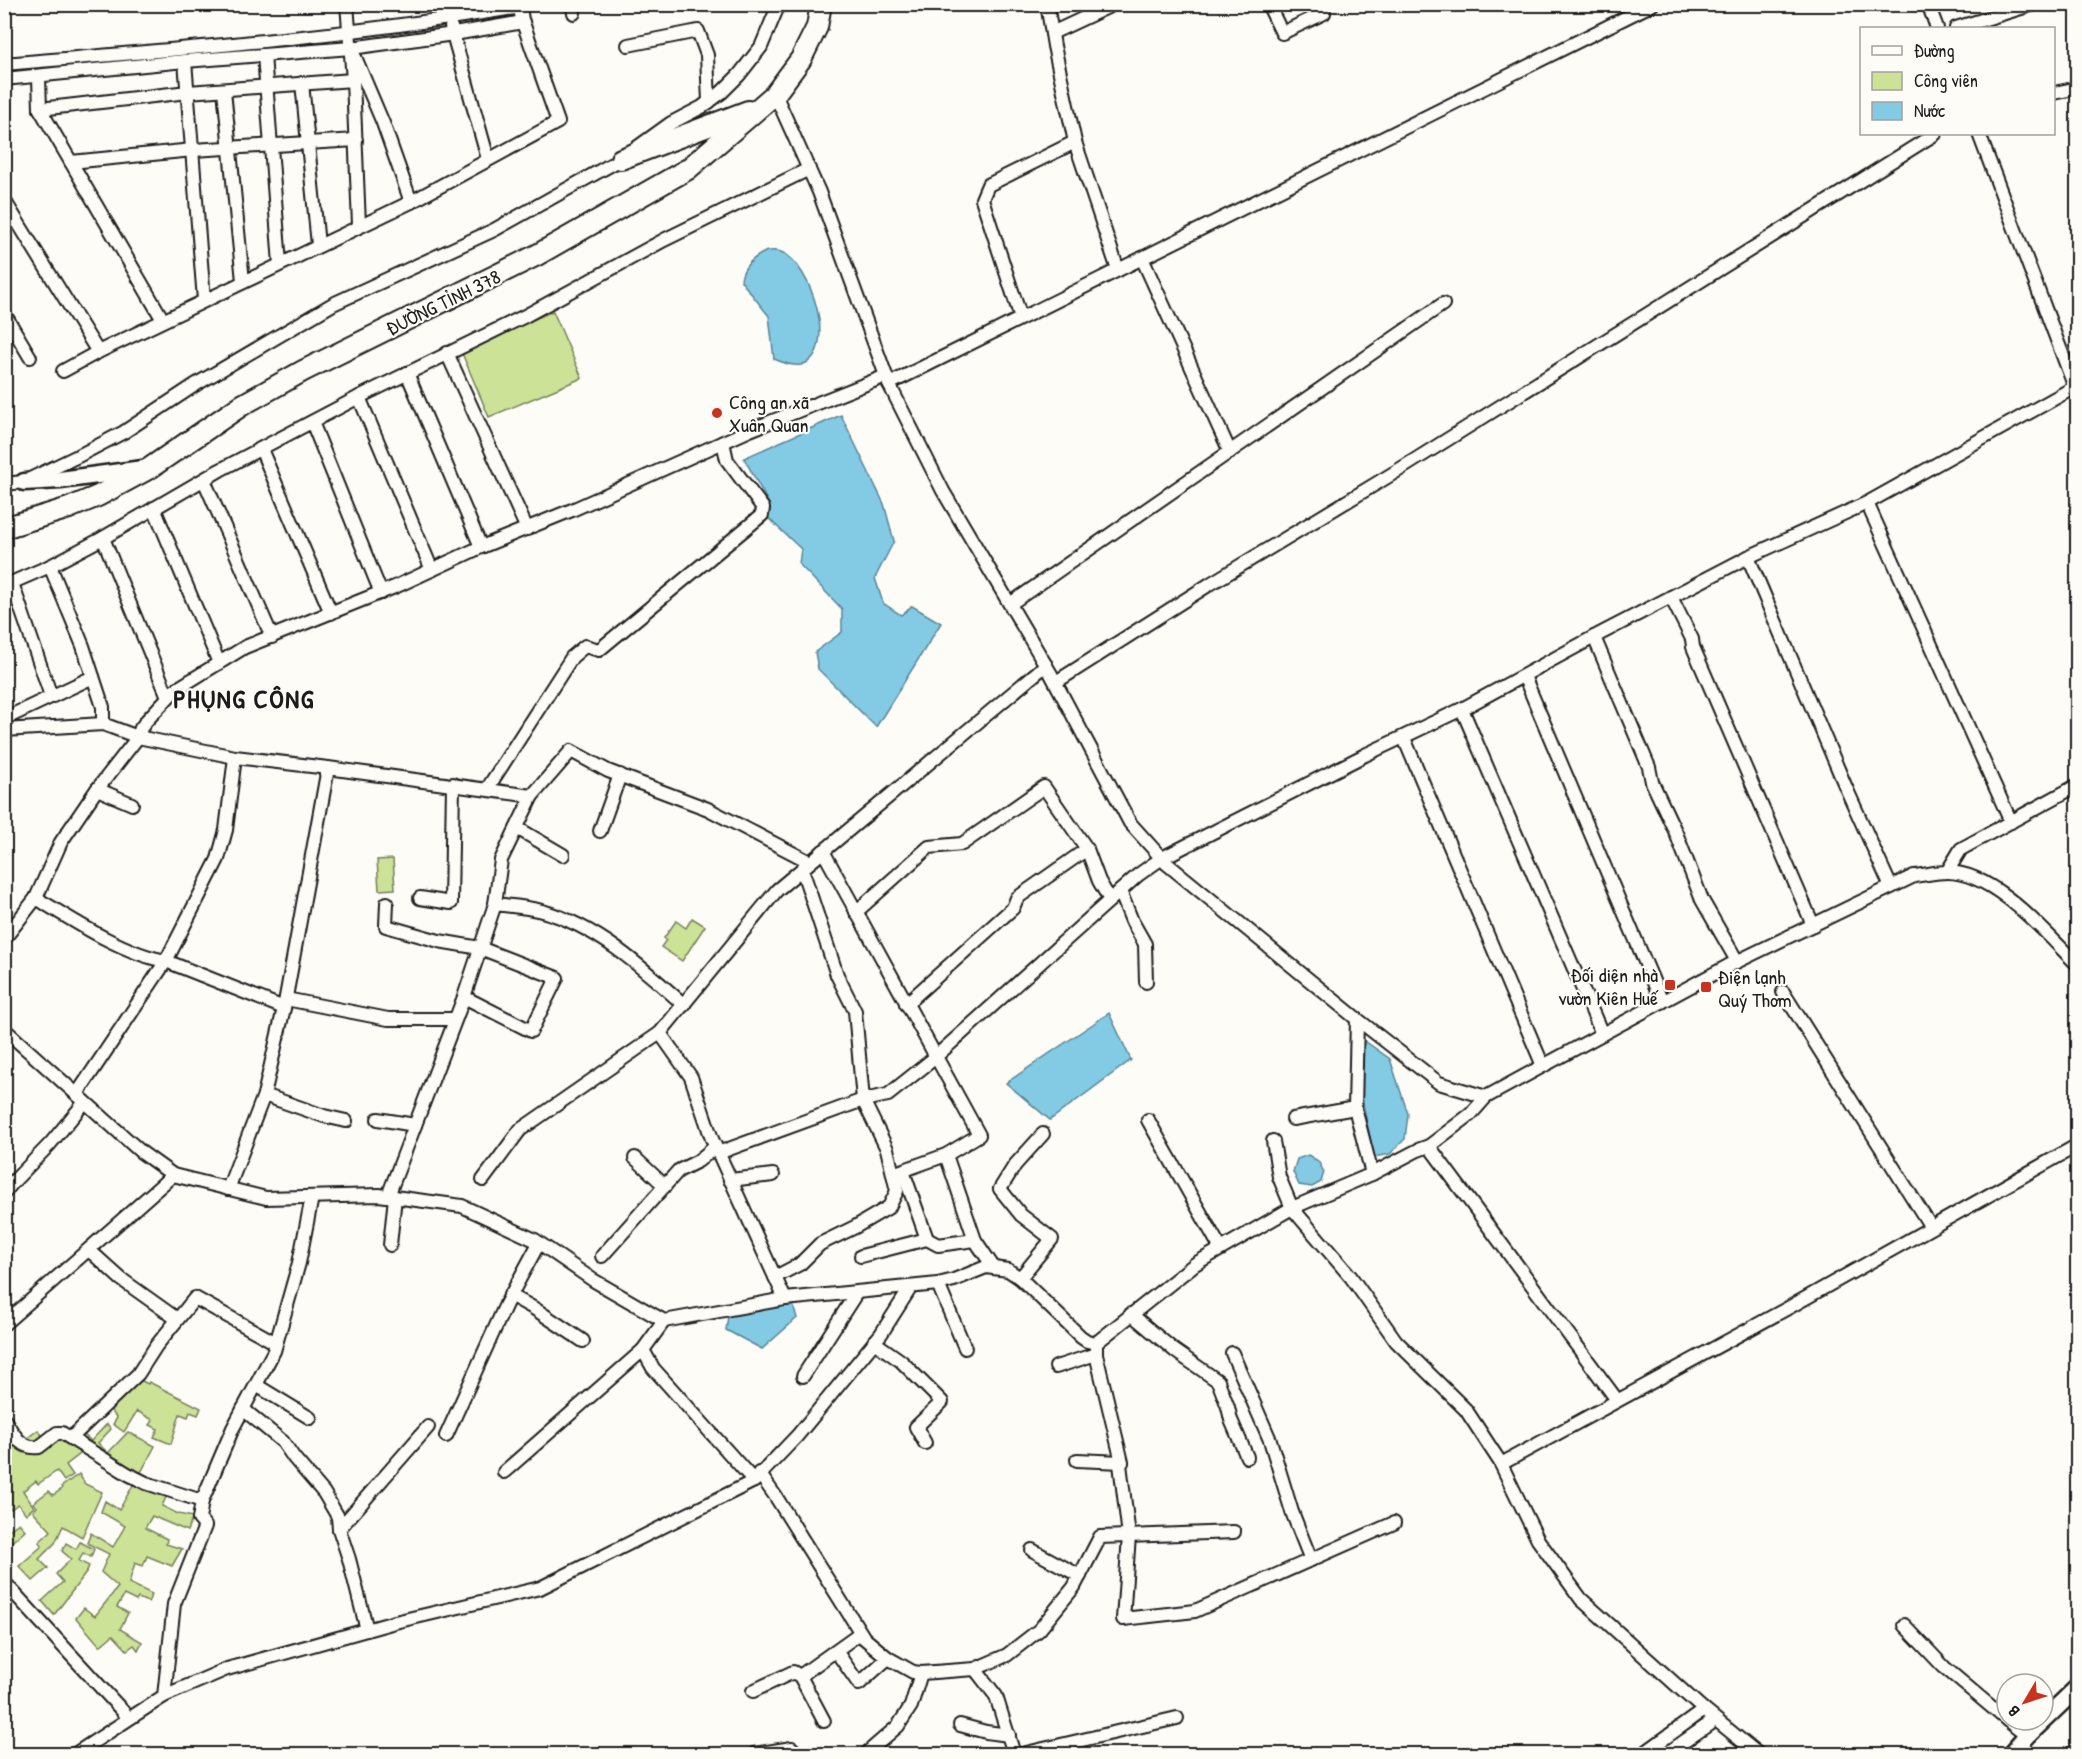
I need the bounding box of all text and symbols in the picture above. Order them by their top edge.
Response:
legend [1860,27,2055,135]
text: Đường [1914,38,1955,63]
text: Công viên [1914,68,1978,93]
text: Nước [1914,98,1945,123]
street label: ĐƯỜNG TỈNH 378 [381,263,505,341]
place label: Công an xã Xuân Quan [729,388,809,438]
marker: Công an xã Xuân Quan [710,406,724,420]
district label: PHỤNG CÔNG [173,681,315,716]
place label: Đối diện nhà vườn Kiên Huế [1558,961,1659,1011]
place label: Điện lạnh Quý Thơm [1718,963,1792,1013]
marker: Đối diện nhà vườn Kiên Huế [1663,978,1677,992]
marker: Điện lạnh Quý Thơm [1699,980,1713,994]
north arrow [1995,1672,2055,1732]
text: B [2002,1701,2024,1722]

